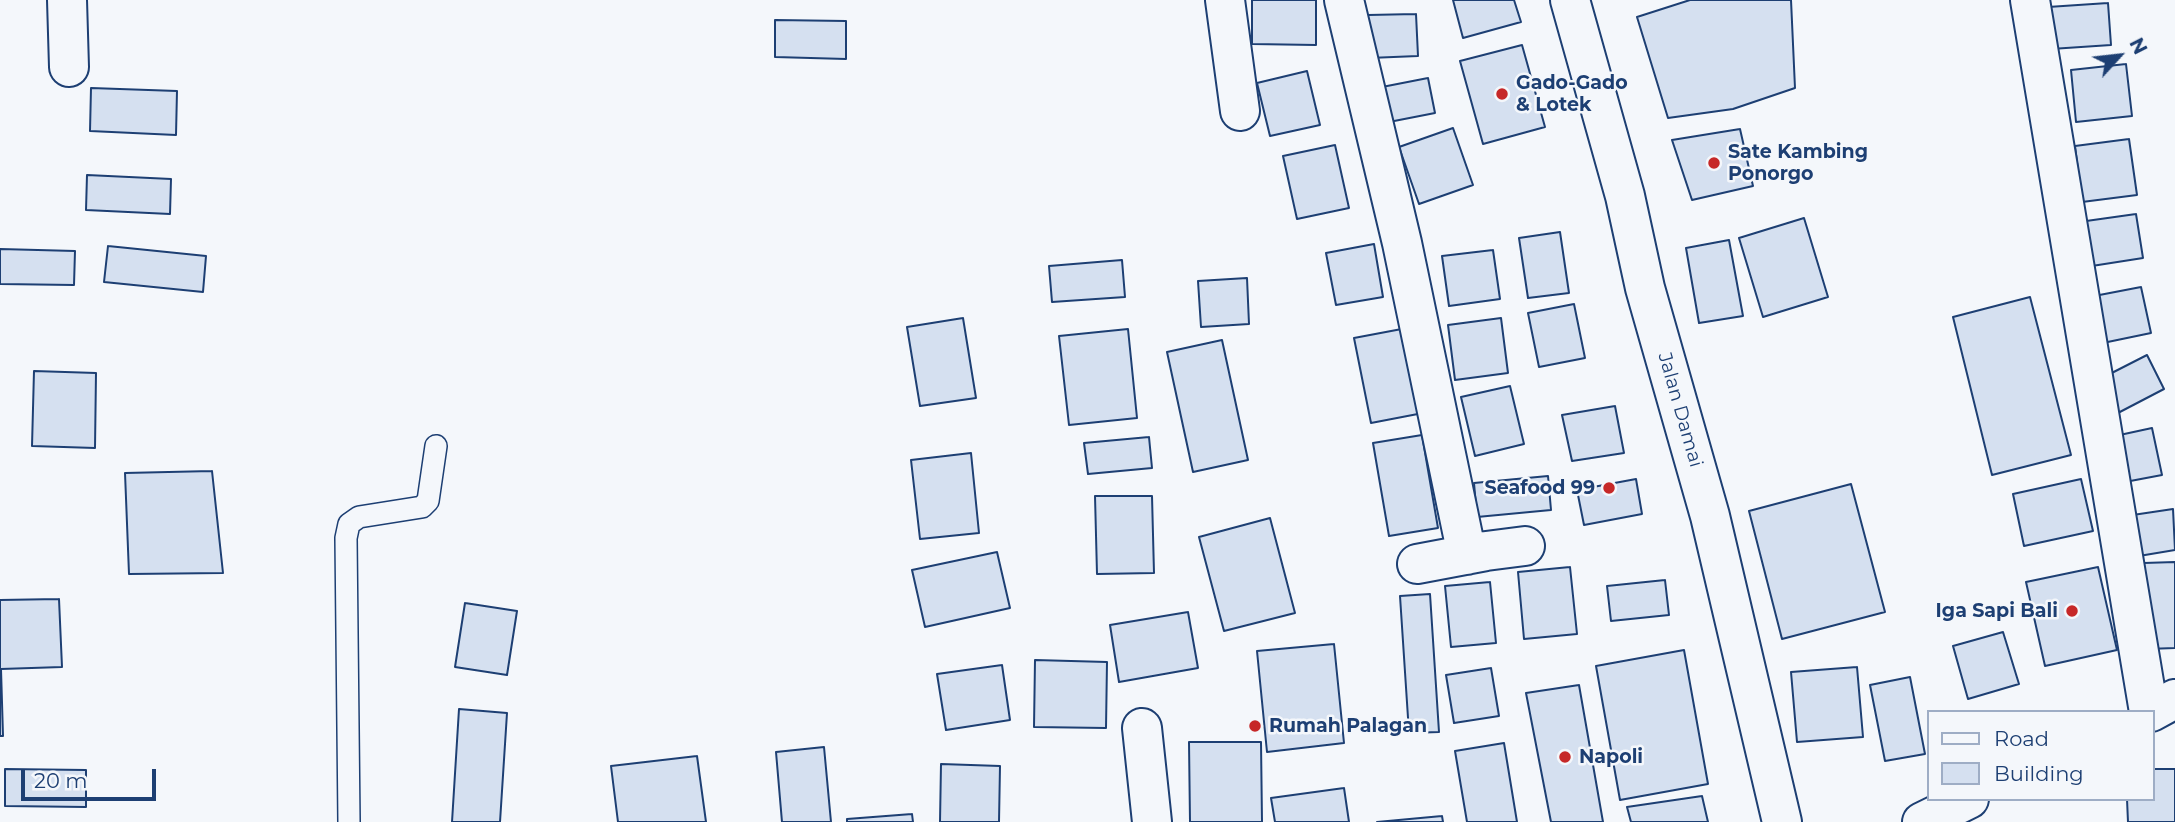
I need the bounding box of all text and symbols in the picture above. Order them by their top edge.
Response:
north arrow [2084,21,2154,91]
text: N [2124,34,2152,58]
place label: Gado-Gado & Lotek [1516,72,1628,116]
marker: Gado-Gado & Lotek [1494,86,1510,102]
place label: Sate Kambing Ponorgo [1728,141,1868,185]
marker: Sate Kambing Ponorgo [1706,155,1722,171]
street label: Jalan Damai [1653,350,1707,470]
place label: Seafood 99 [1485,477,1595,499]
marker: Seafood 99 [1601,480,1617,496]
place label: Iga Sapi Bali [1936,600,2058,622]
marker: Iga Sapi Bali [2064,603,2080,619]
legend [1926,710,2154,801]
place label: Rumah Palagan [1269,715,1427,737]
marker: Rumah Palagan [1247,718,1263,734]
text: Road [1994,726,2049,751]
place label: Napoli [1579,746,1643,768]
marker: Napoli [1557,749,1573,765]
scale bar [24,756,159,800]
text: Building [1994,761,2084,786]
text: 20 m [34,768,88,793]

